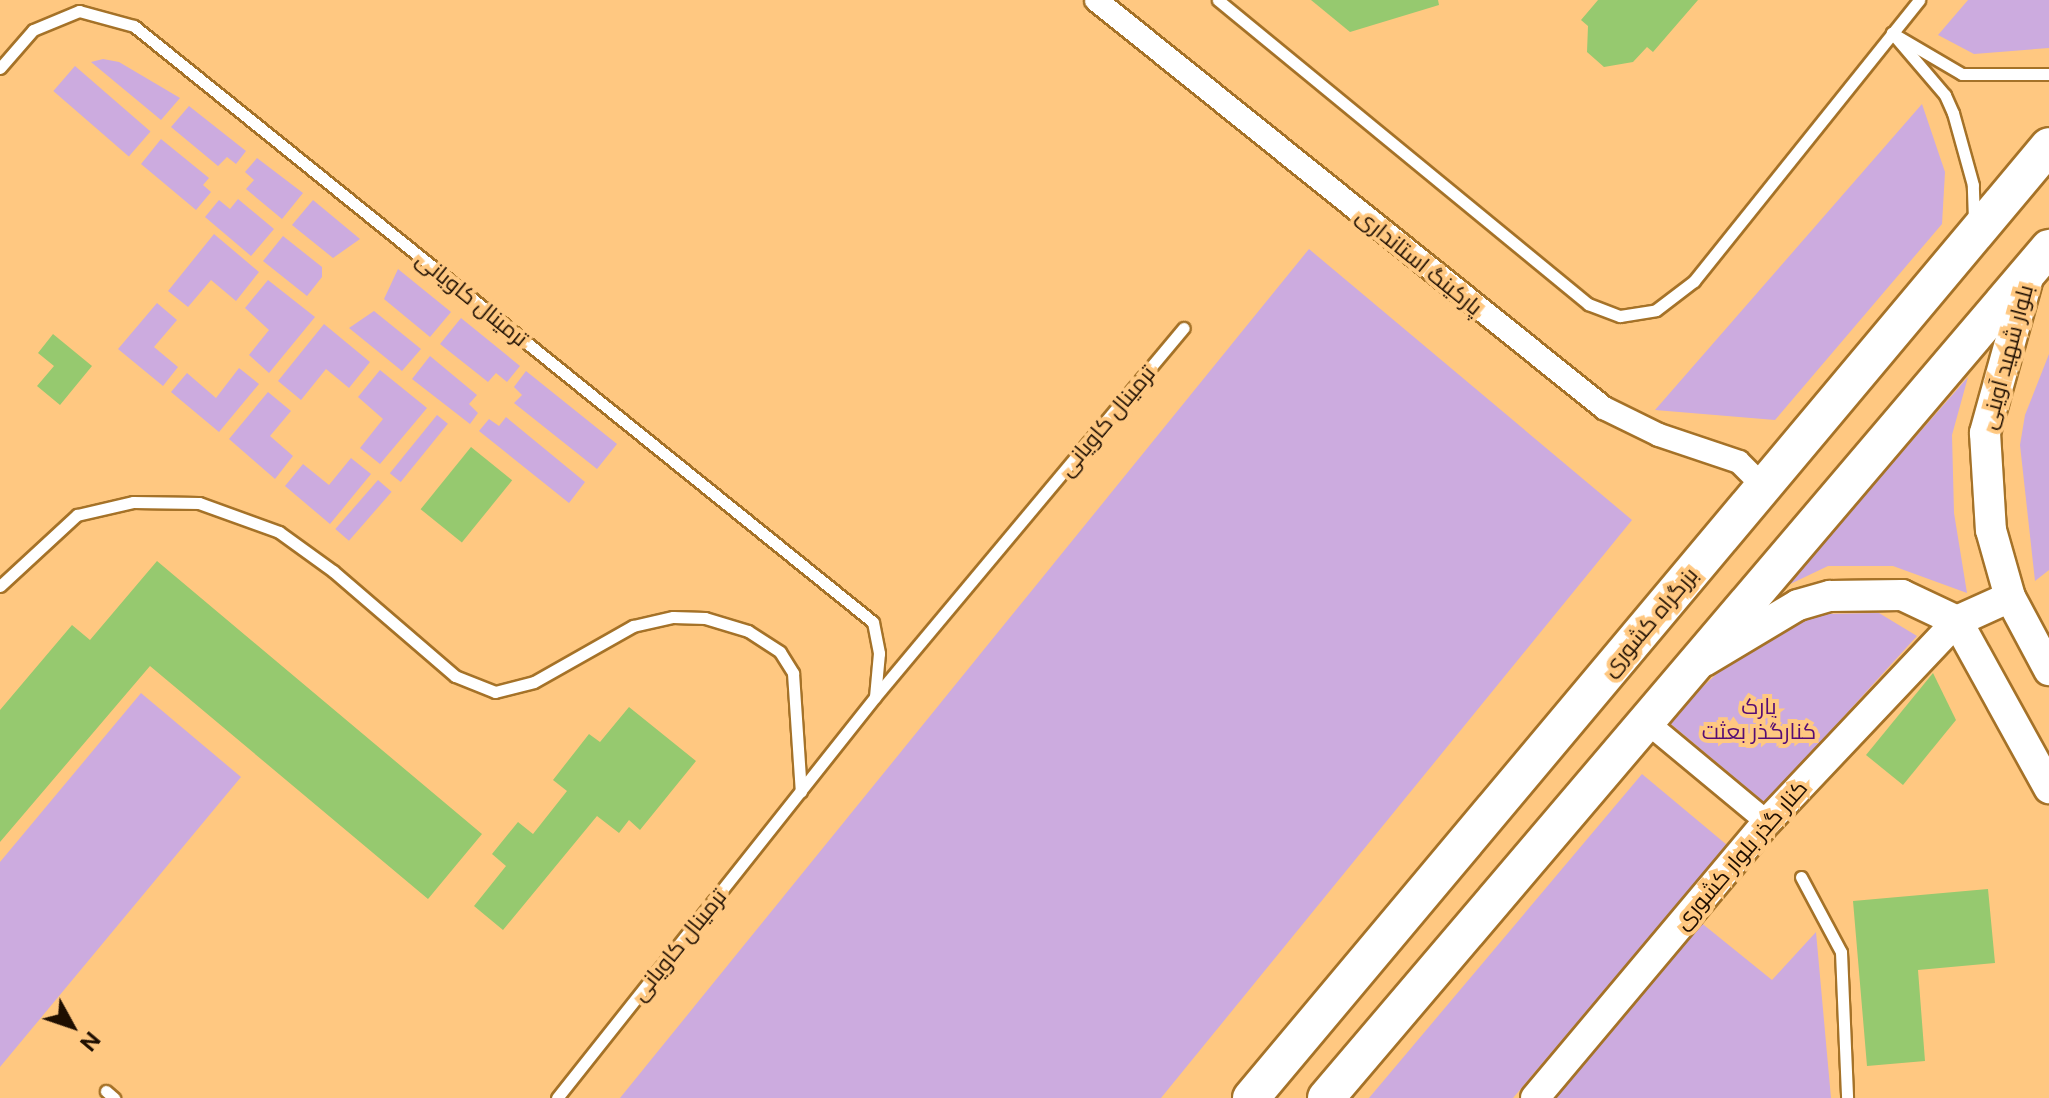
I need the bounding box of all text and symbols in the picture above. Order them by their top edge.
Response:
street label: پارکینگ استانداری [1351,203,1487,321]
street label: ترمینال کاویانی [411,246,533,352]
street label: بلوار شهید آوینی [1975,282,2039,432]
street label: ترمینال کاویانی [1053,360,1161,482]
street label: بزرگراه کشوری [1597,562,1703,682]
park label: پارک کنارگذر بعثت [1702,693,1816,744]
street label: کنار گذر بلوار کشوری [1669,775,1813,935]
street label: ترمینال کاویانی [626,884,732,1006]
north arrow [32,986,112,1066]
text: N [75,1026,106,1056]

